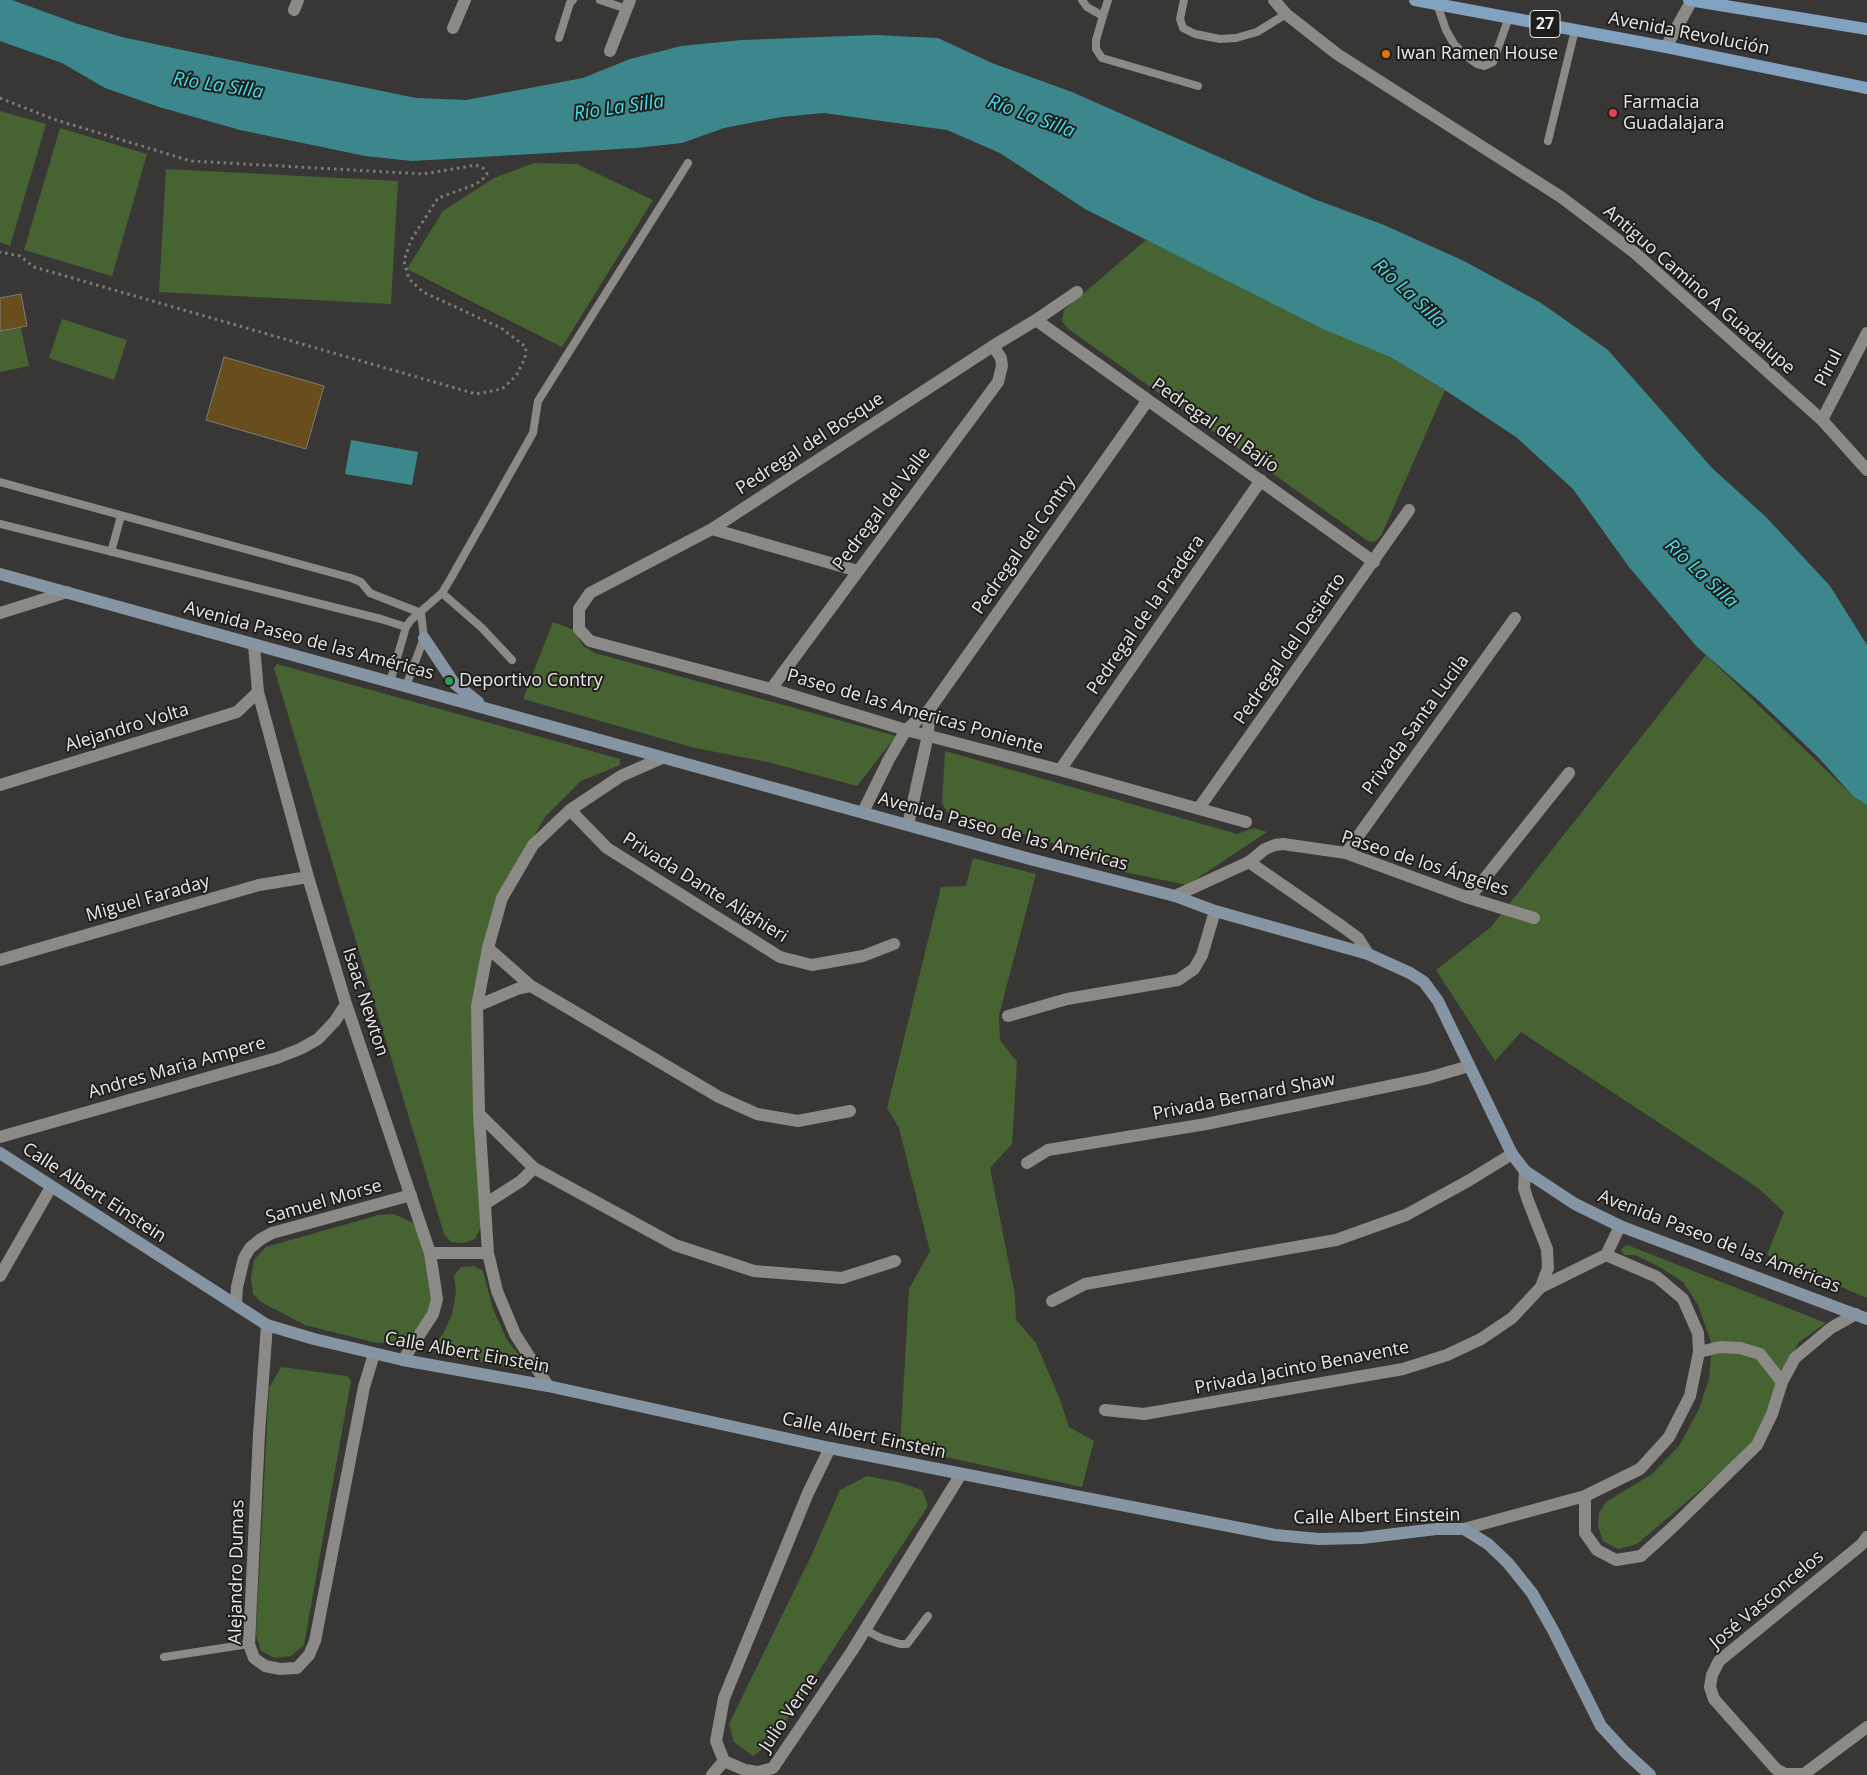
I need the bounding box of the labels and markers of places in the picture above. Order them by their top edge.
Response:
place label: Iwan Ramen House [1396,43,1558,65]
marker: Iwan Ramen House [1380,48,1392,60]
place label: Farmacia Guadalajara [1623,92,1725,134]
marker: Farmacia Guadalajara [1607,107,1619,119]
place label: Deportivo Contry [459,670,603,692]
marker: Deportivo Contry [443,675,455,687]

